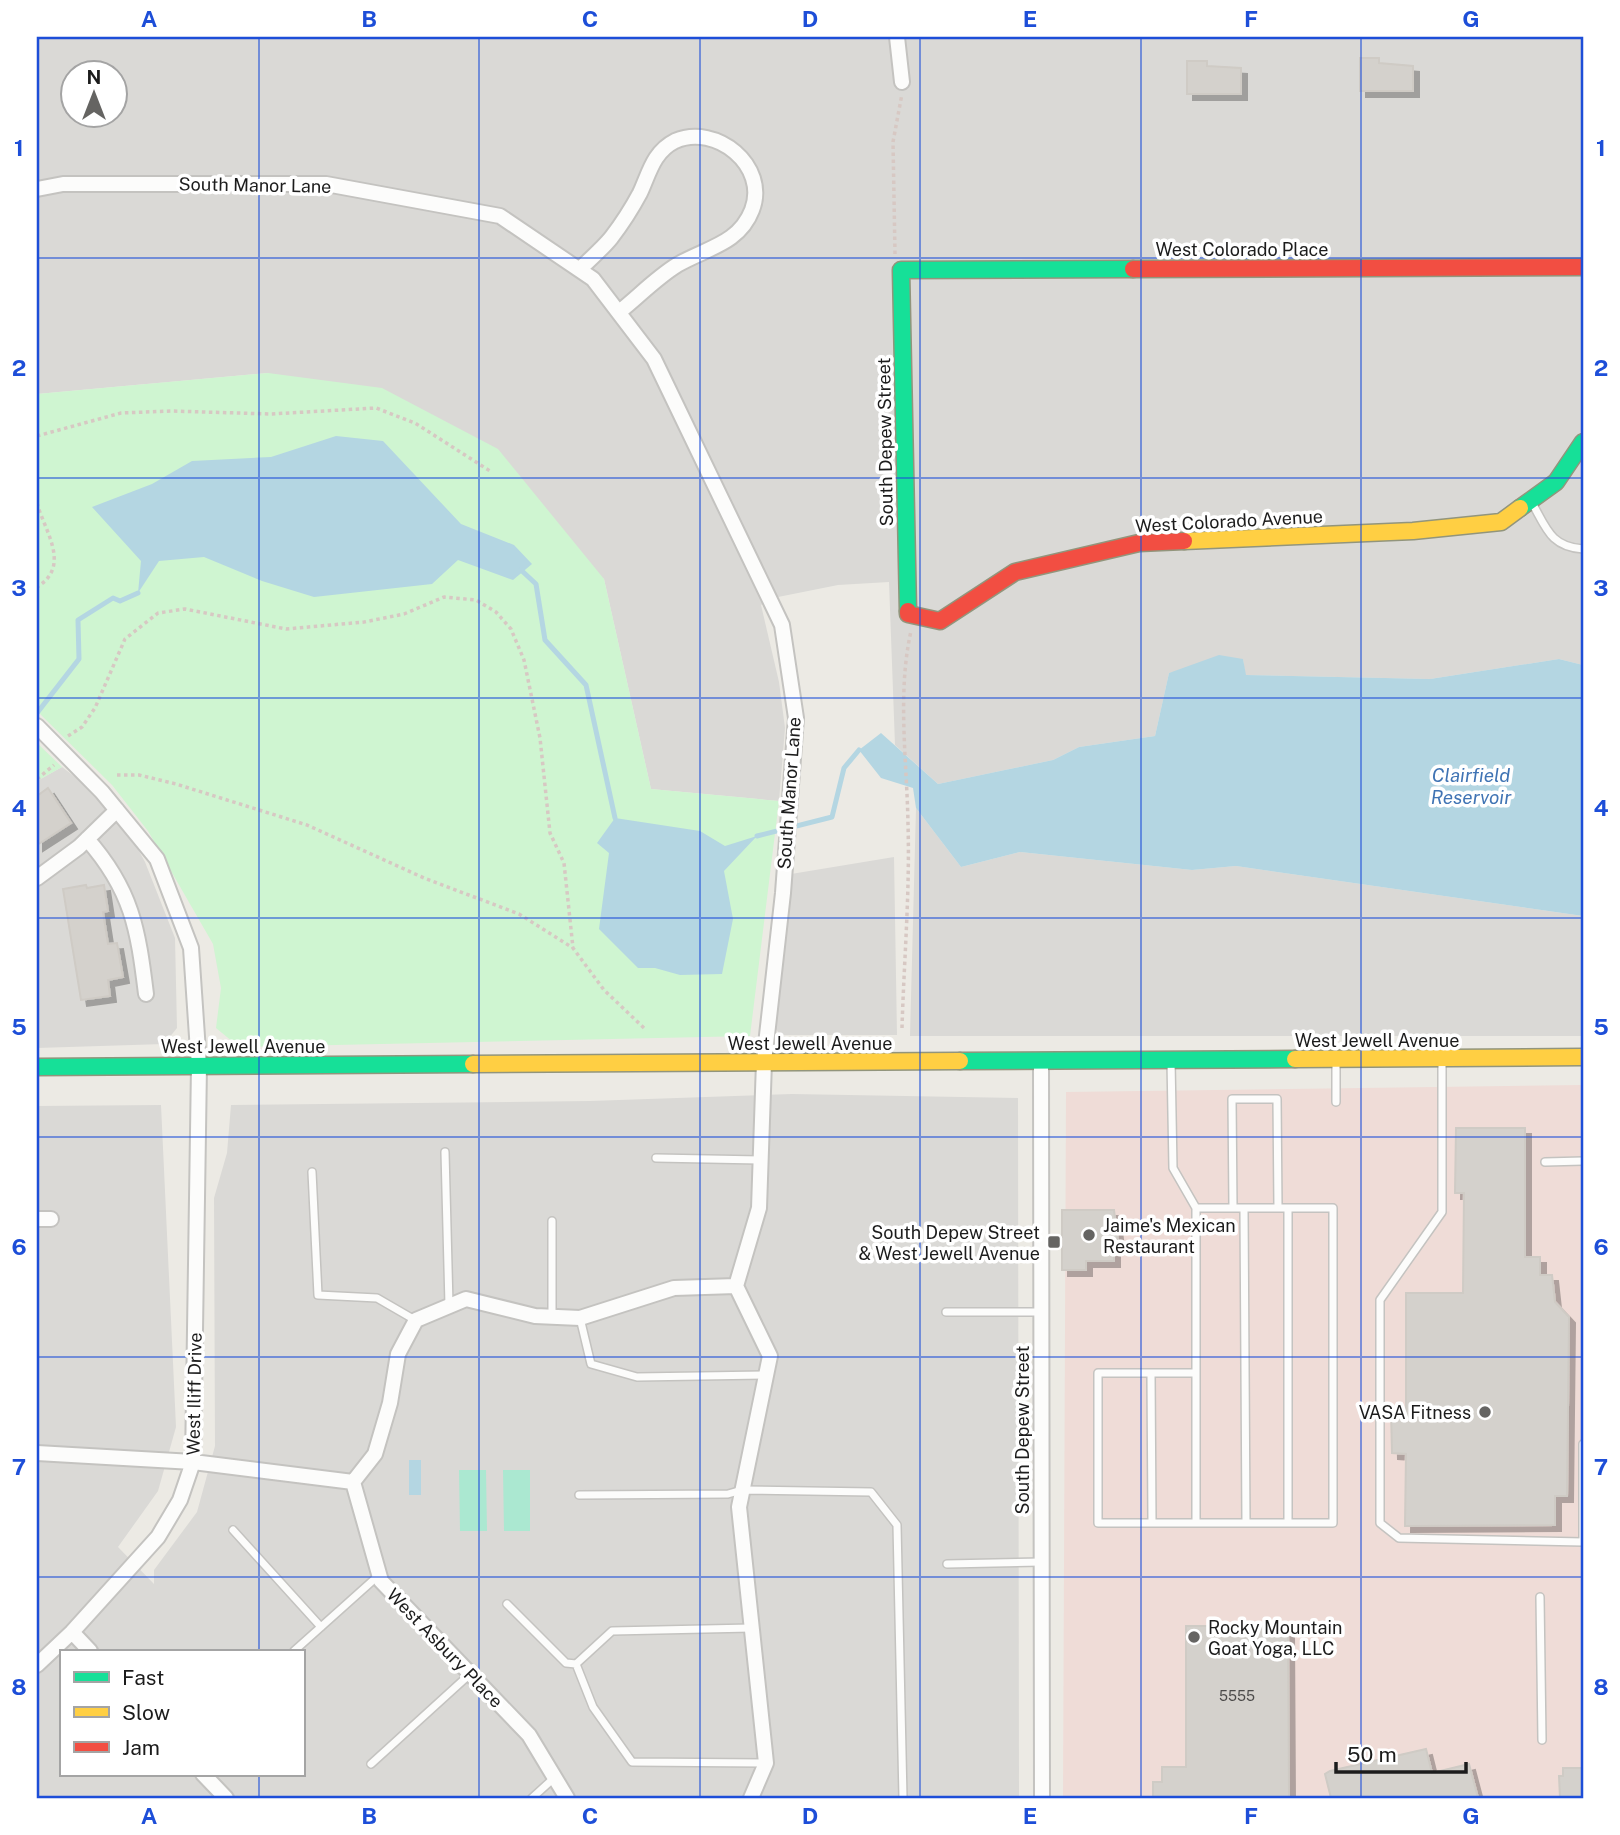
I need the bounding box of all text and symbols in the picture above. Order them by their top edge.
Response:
text: A [141,5,158,32]
text: B [361,5,377,32]
text: C [582,5,598,32]
text: D [802,5,818,32]
text: E [1023,5,1037,32]
text: F [1244,5,1258,32]
text: G [1462,5,1480,32]
north arrow [60,60,130,130]
text: N [87,66,101,88]
text: 1 [14,134,24,161]
text: 1 [1596,134,1606,161]
street label: South Manor Lane [178,173,332,197]
street label: West Colorado Place [1155,239,1329,260]
text: 2 [12,354,26,381]
text: 2 [1594,354,1608,381]
street label: South Depew Street [873,357,897,527]
street label: West Colorado Avenue [1135,506,1323,536]
text: 3 [11,574,27,601]
text: 3 [1593,574,1609,601]
street label: South Manor Lane [773,716,805,870]
water label: Clairfield Reservoir [1431,764,1512,808]
text: 4 [11,794,27,821]
text: 4 [1593,794,1609,821]
text: 5 [11,1013,27,1040]
text: 5 [1593,1013,1609,1040]
street label: West Jewell Avenue [1295,1030,1459,1051]
street label: West Jewell Avenue [728,1033,892,1054]
street label: West Jewell Avenue [161,1036,325,1057]
place label: Jaime's Mexican Restaurant [1103,1215,1236,1257]
place label: South Depew Street & West Jewell Avenue [859,1222,1040,1264]
marker: Jaime's Mexican Restaurant [1081,1227,1097,1243]
text: 6 [11,1233,27,1260]
text: 6 [1593,1233,1609,1260]
marker: South Depew Street & West Jewell Avenue [1046,1234,1062,1250]
street label: West Iliff Drive [182,1332,206,1456]
street label: South Depew Street [1012,1346,1033,1514]
place label: VASA Fitness [1359,1402,1471,1423]
marker: VASA Fitness [1477,1404,1493,1420]
text: 7 [12,1453,26,1480]
text: 7 [1594,1453,1608,1480]
street label: West Asbury Place [383,1584,507,1712]
place label: Rocky Mountain Goat Yoga, LLC [1208,1617,1342,1659]
marker: Rocky Mountain Goat Yoga, LLC [1186,1629,1202,1645]
legend [60,1650,304,1776]
text: Fast [122,1665,164,1690]
text: 8 [11,1673,27,1700]
text: 8 [1593,1673,1609,1700]
house number: 5555 [1219,1688,1255,1704]
text: Slow [122,1700,170,1725]
scale bar [1336,1730,1466,1774]
text: Jam [122,1735,160,1760]
text: 50 m [1347,1742,1397,1767]
text: A [141,1802,158,1829]
text: B [361,1802,377,1829]
text: C [582,1802,598,1829]
text: D [802,1802,818,1829]
text: E [1023,1802,1037,1829]
text: F [1244,1802,1258,1829]
text: G [1462,1802,1480,1829]

